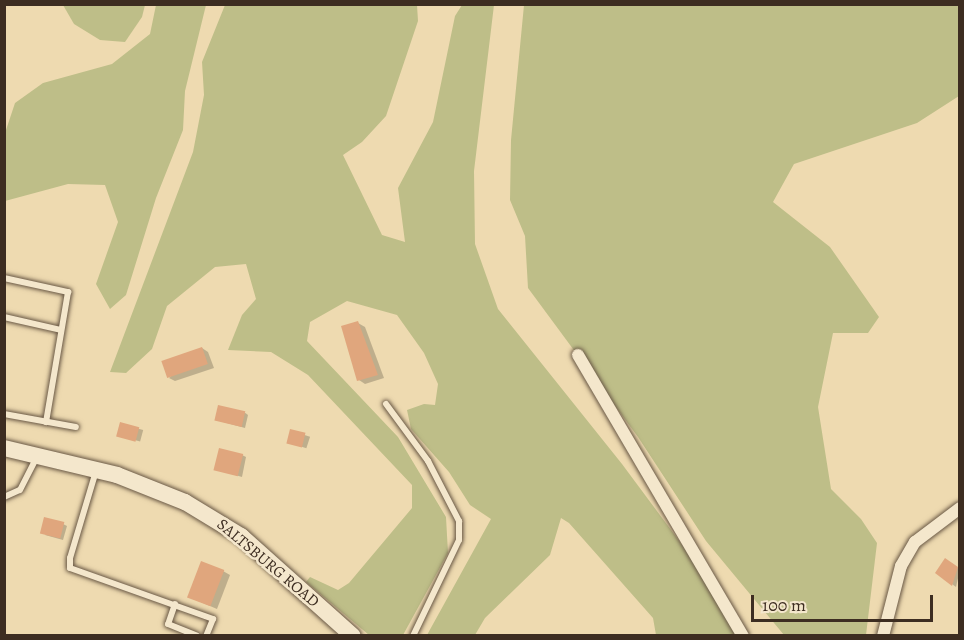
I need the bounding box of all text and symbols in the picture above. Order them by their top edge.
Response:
street label: SALTSBURG ROAD [213,515,323,611]
scale bar [754,583,936,621]
text: 100 m [762,593,806,617]

